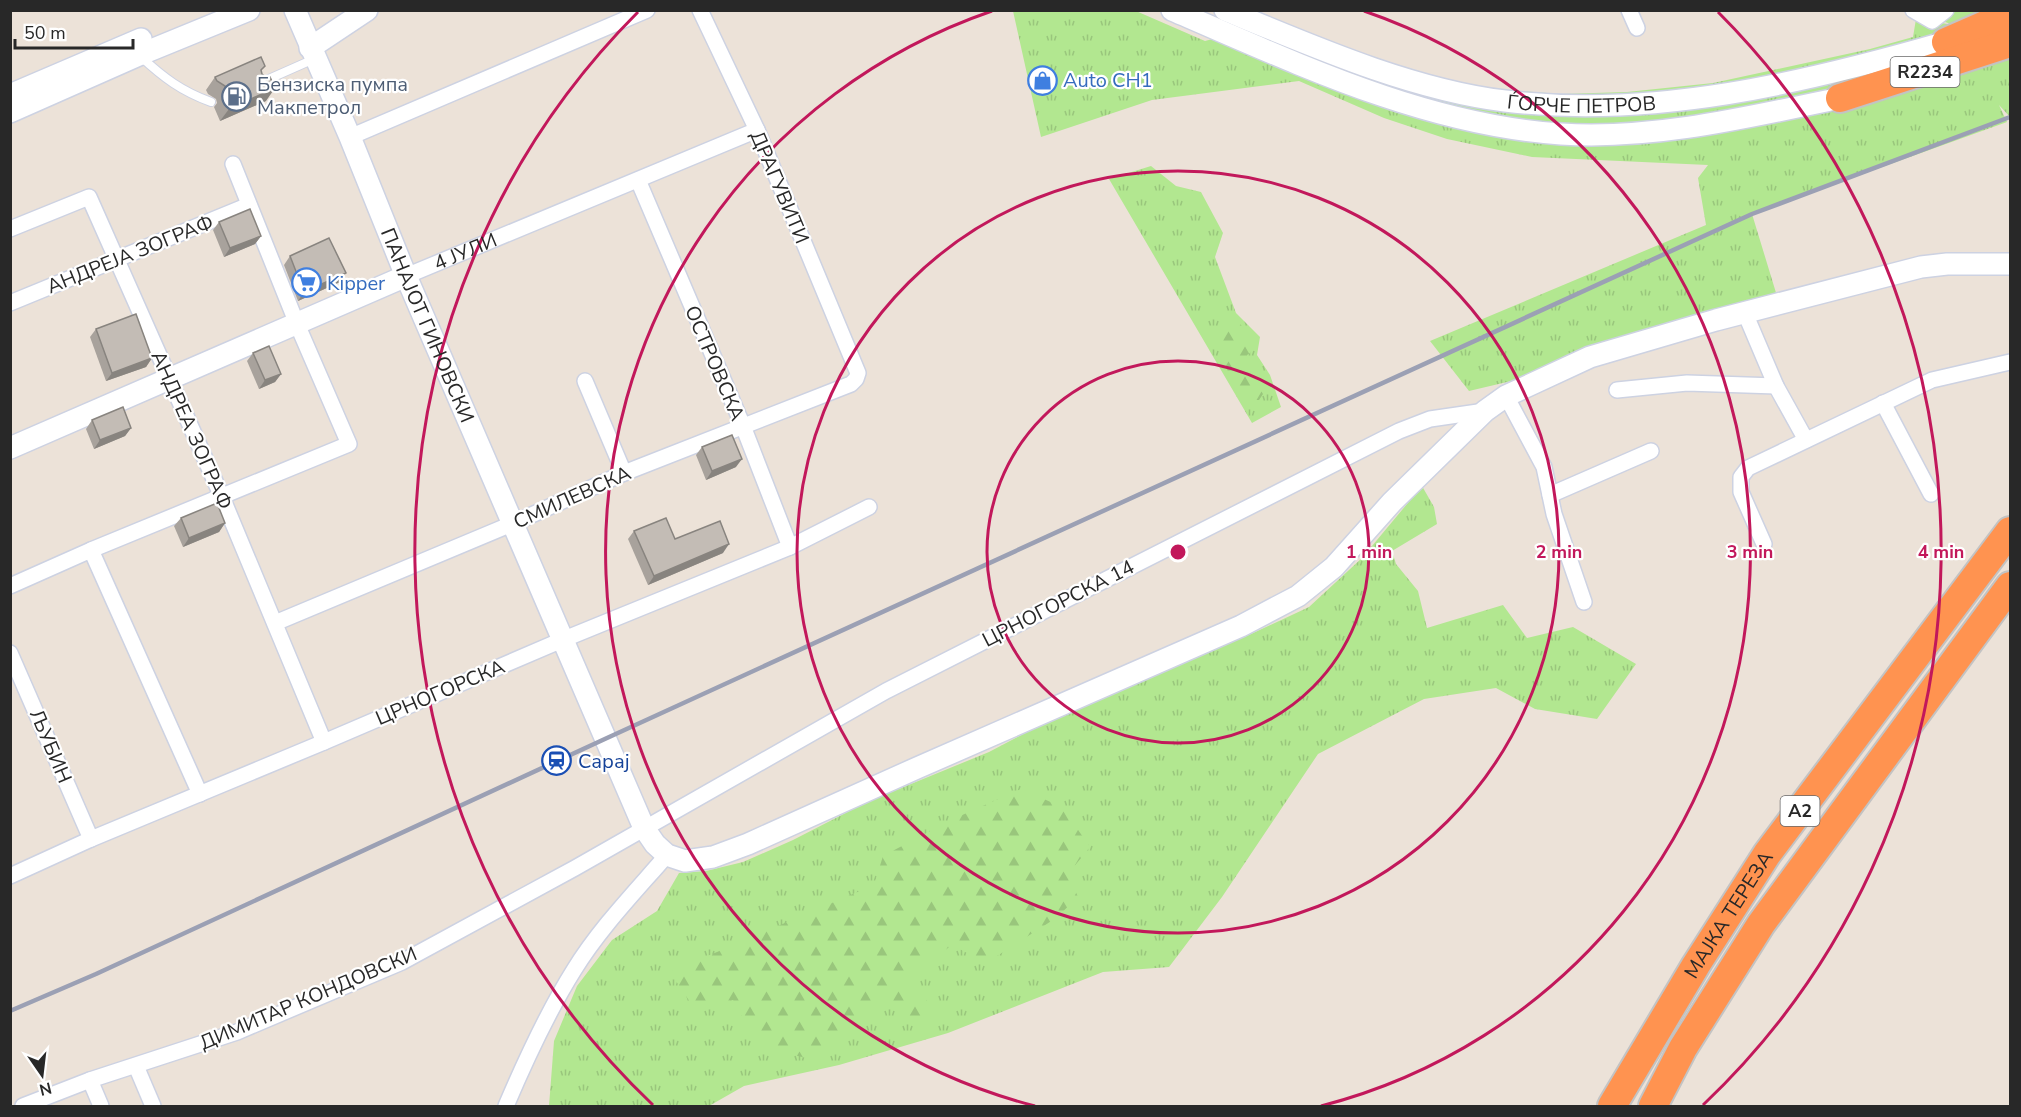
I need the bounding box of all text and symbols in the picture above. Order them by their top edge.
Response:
scale bar [15,12,134,50]
text: 50 m [24,21,66,45]
road number: R2234 [1890,57,1960,87]
shop icon: Auto CH1 [1026,64,1058,96]
place label: Auto CH1 [1063,67,1153,94]
place label: Бензиска пумпа Макпетрол [257,71,408,121]
fuel station icon: Бензиска пумпа Макпетрол [220,80,252,112]
street label: ЃОРЧЕ ПЕТРОВ [1506,88,1657,120]
street label: ДРАГУВИТИ [744,127,815,248]
street label: АНДРЕЈА ЗОГРАФ [43,209,218,300]
street label: ПАНАЈОТ ГИНОВСКИ [374,224,481,427]
street label: 4 ЈУЛИ [430,227,501,277]
supermarket icon: Kipper [290,267,322,299]
place label: Kipper [327,270,385,297]
street label: ОСТРОВСКА [678,302,751,425]
street label: АНДРЕА ЗОГРАФ [144,347,239,514]
street label: СМИЛЕВСКА [509,459,636,535]
text: 1 min [1346,540,1392,564]
text: 2 min [1536,540,1582,564]
text: 3 min [1727,540,1773,564]
text: 4 min [1918,540,1964,564]
centre of rings [1168,542,1188,562]
street label: ЦРНОГОРСКА 14 [978,553,1139,653]
street label: ЦРНОГОРСКА [371,653,509,732]
street label: ЉУБИН [23,705,78,787]
station icon: Сарај [541,745,573,777]
place label: Сарај [578,748,630,775]
road number: A2 [1780,796,1820,826]
street label: МАЈКА ТЕРЕЗА [1678,846,1780,983]
street label: ДИМИТАР КОНДОВСКИ [195,940,421,1057]
north arrow [12,1045,72,1105]
text: N [37,1076,54,1101]

